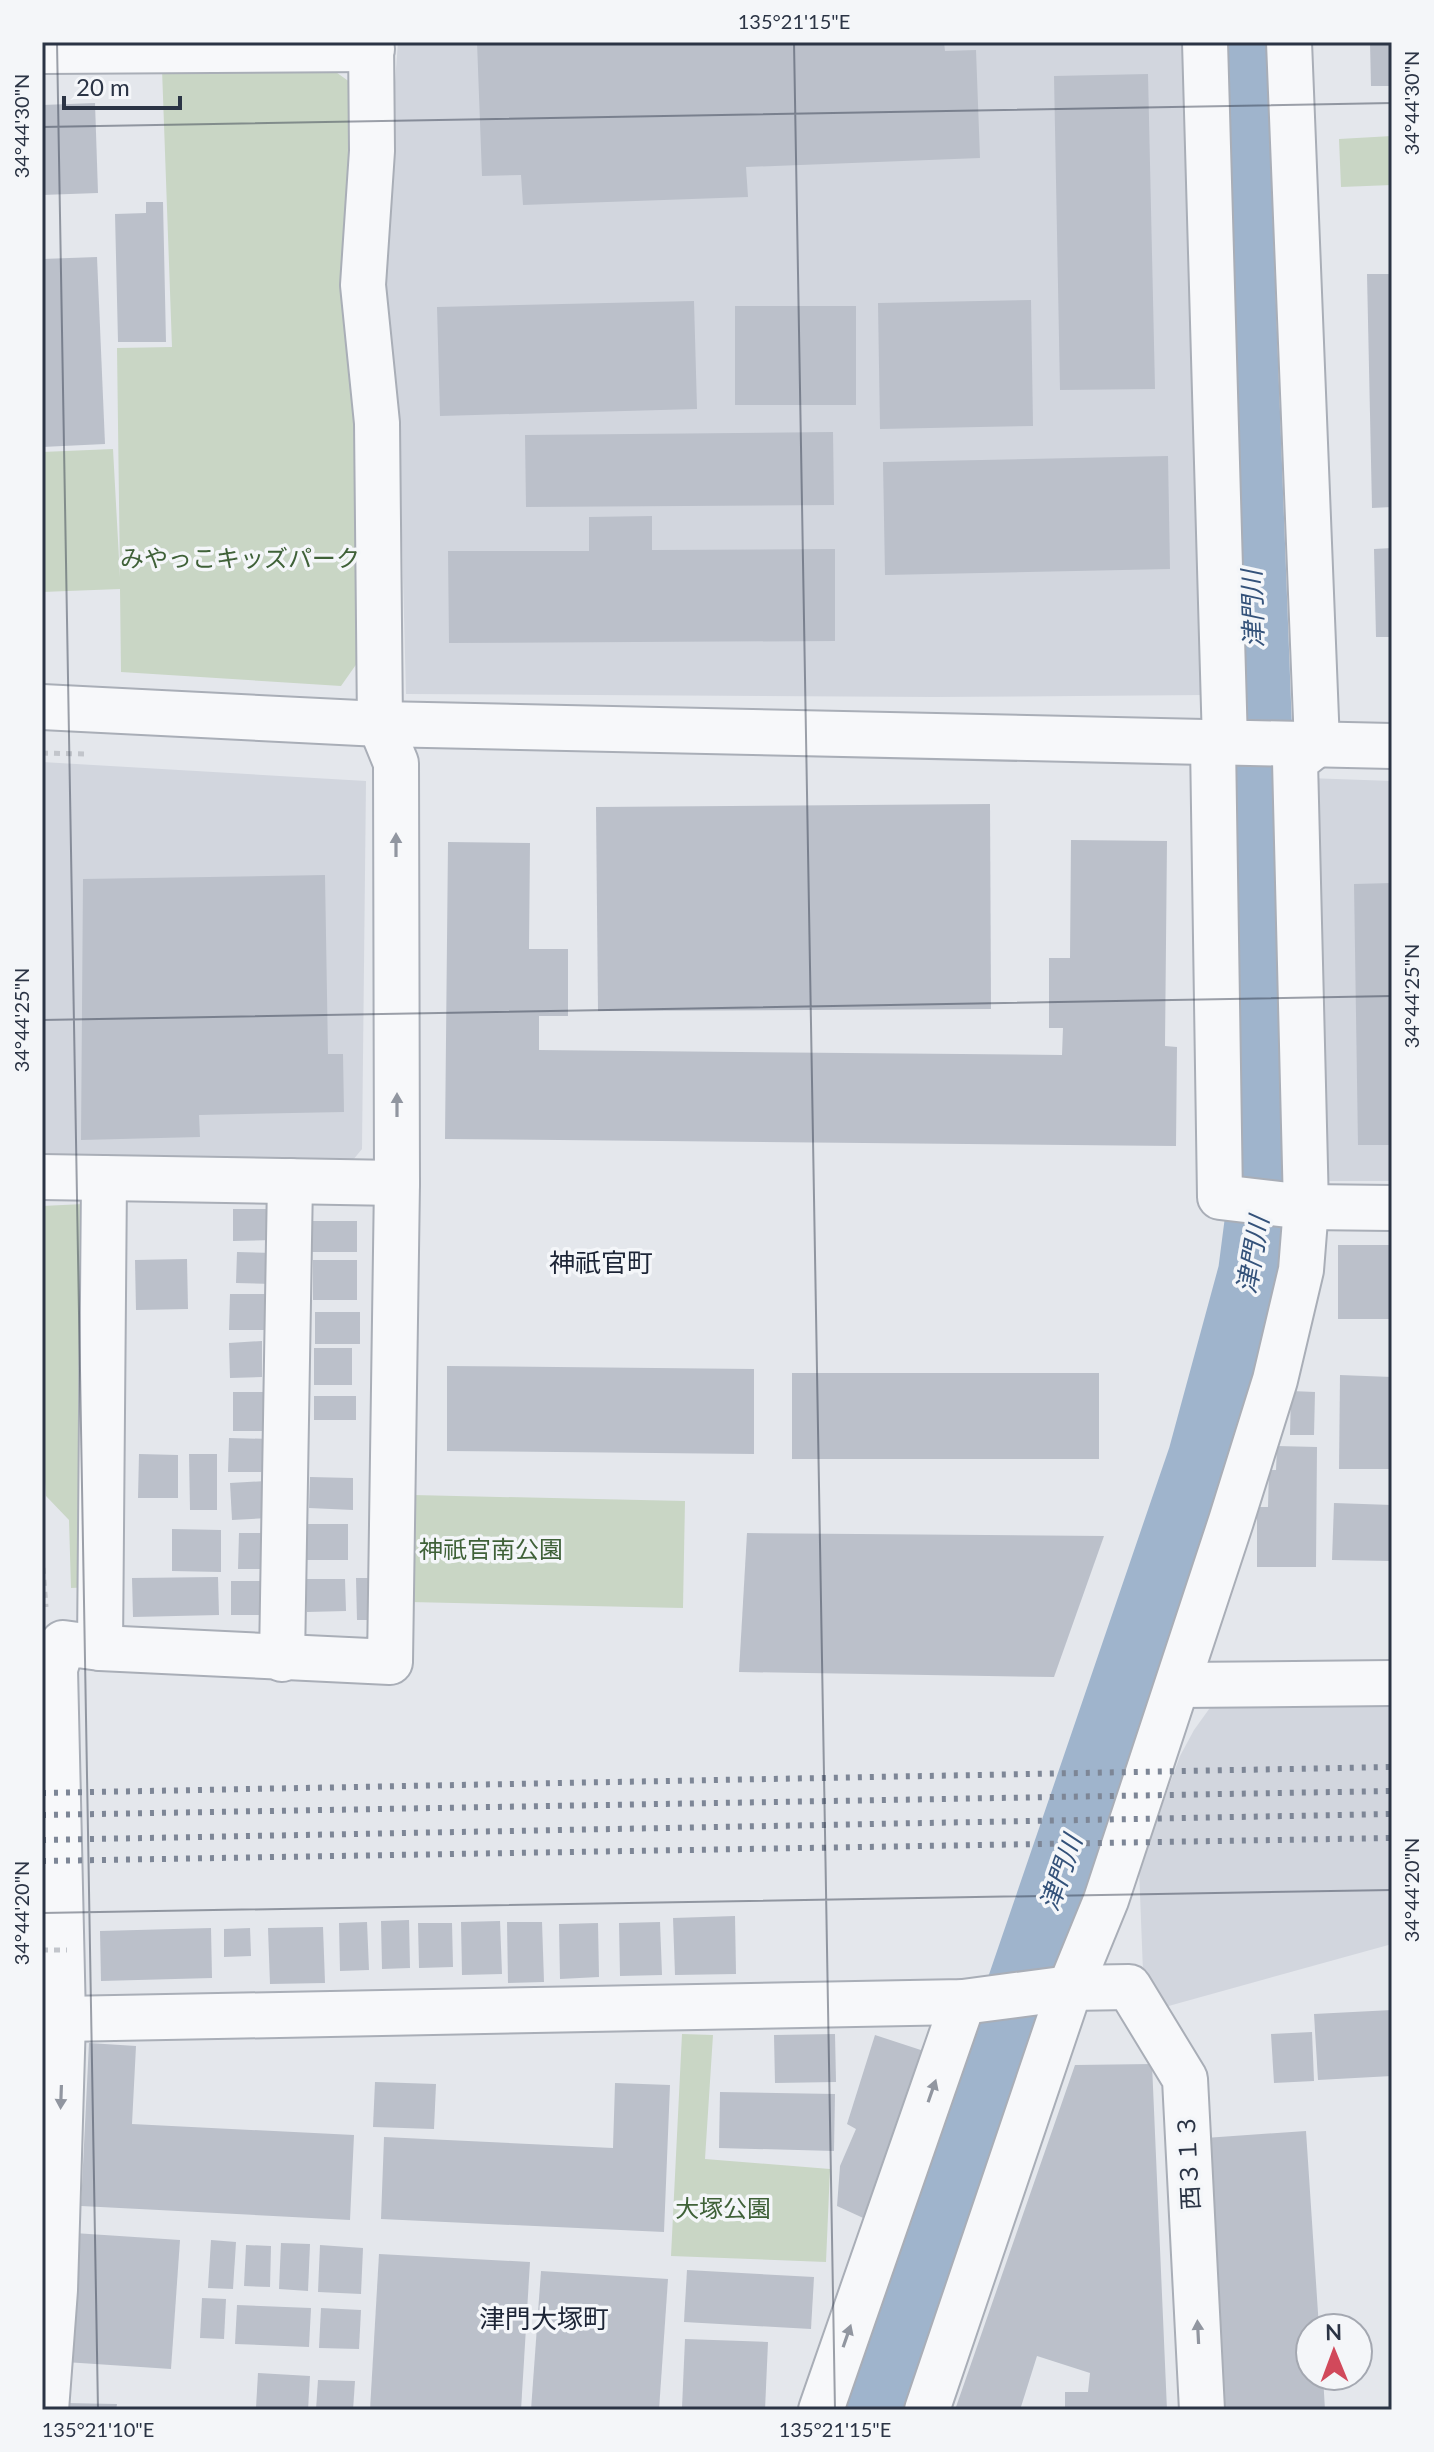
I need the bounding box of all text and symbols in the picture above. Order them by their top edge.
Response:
text: 135°21'15"E [738,9,850,33]
text: 34°44'30"N [1399,51,1423,155]
scale bar [64,60,180,110]
text: 20 m [76,72,130,101]
text: 34°44'30"N [9,74,33,178]
park label: みやっこキッズパーク [120,543,360,572]
water label: 津門川 [1235,567,1269,649]
one-way arrow [390,832,402,857]
text: 34°44'25"N [1399,944,1423,1048]
text: 34°44'25"N [9,968,33,1072]
one-way arrow [391,1092,403,1117]
water label: 津門川 [1229,1211,1275,1296]
district label: 神祇官町 [549,1246,653,1278]
park label: 神祇官南公園 [419,1534,563,1563]
water label: 津門川 [1032,1828,1089,1915]
text: 34°44'20"N [1399,1838,1423,1942]
text: 34°44'20"N [9,1861,33,1965]
one-way arrow [927,2079,939,2103]
one-way arrow [54,2085,67,2110]
street label: 西３１３ [1171,2113,1204,2211]
park label: 大塚公園 [675,2193,771,2222]
district label: 津門大塚町 [479,2302,609,2334]
north arrow [1294,2312,1374,2392]
text: N [1325,2318,1342,2345]
one-way arrow [1191,2319,1204,2344]
one-way arrow [841,2324,853,2348]
text: 135°21'10"E [42,2417,154,2441]
text: 135°21'15"E [779,2417,891,2441]

